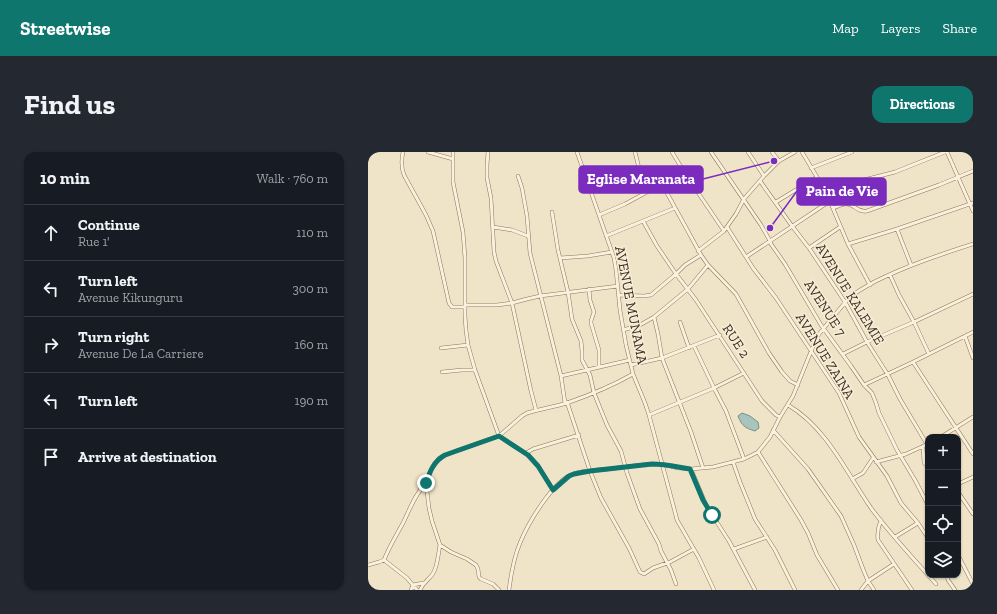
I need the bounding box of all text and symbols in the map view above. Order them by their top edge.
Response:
text: Streetwise [20,17,110,40]
text: Map [832,20,859,37]
text: Layers [881,20,920,37]
text: Share [942,20,977,37]
button: Directions [872,86,973,123]
text: Find us [24,88,115,121]
callout: Eglise Maranata [579,166,703,193]
text: 10 min [40,168,90,188]
text: Eglise Maranata [587,170,696,188]
text: Walk · 760 m [256,171,328,186]
callout: Pain de Vie [797,178,886,205]
text: Pain de Vie [806,182,878,200]
text: Continue [78,216,140,234]
icon: ahead [40,222,62,244]
text: 110 m [296,225,328,240]
text: Rue 1' [78,234,110,249]
street label: AVENUE KALEMIE [812,240,888,348]
street label: AVENUE MUNAMA [611,244,651,367]
text: Turn left [78,272,138,290]
street label: AVENUE 7 [800,277,850,340]
icon: left [40,278,62,300]
text: 300 m [292,281,328,296]
text: Avenue Kikunguru [78,290,183,305]
street label: AVENUE ZAINA [792,310,859,403]
street label: RUE 2 [719,321,753,361]
text: Turn right [78,328,149,346]
icon: right [40,334,62,356]
text: 160 m [294,337,328,352]
text: Avenue De La Carriere [78,346,204,361]
icon: left [40,390,62,412]
text: Turn left [78,392,138,410]
text: 190 m [294,393,328,408]
map controls [925,434,961,578]
button: + [925,434,961,470]
icon: arrive [40,446,62,468]
text: Arrive at destination [78,448,217,466]
button: − [925,470,961,506]
route end [417,474,435,492]
route start [703,506,721,524]
button: locate [925,506,961,542]
button: layers [925,542,961,578]

